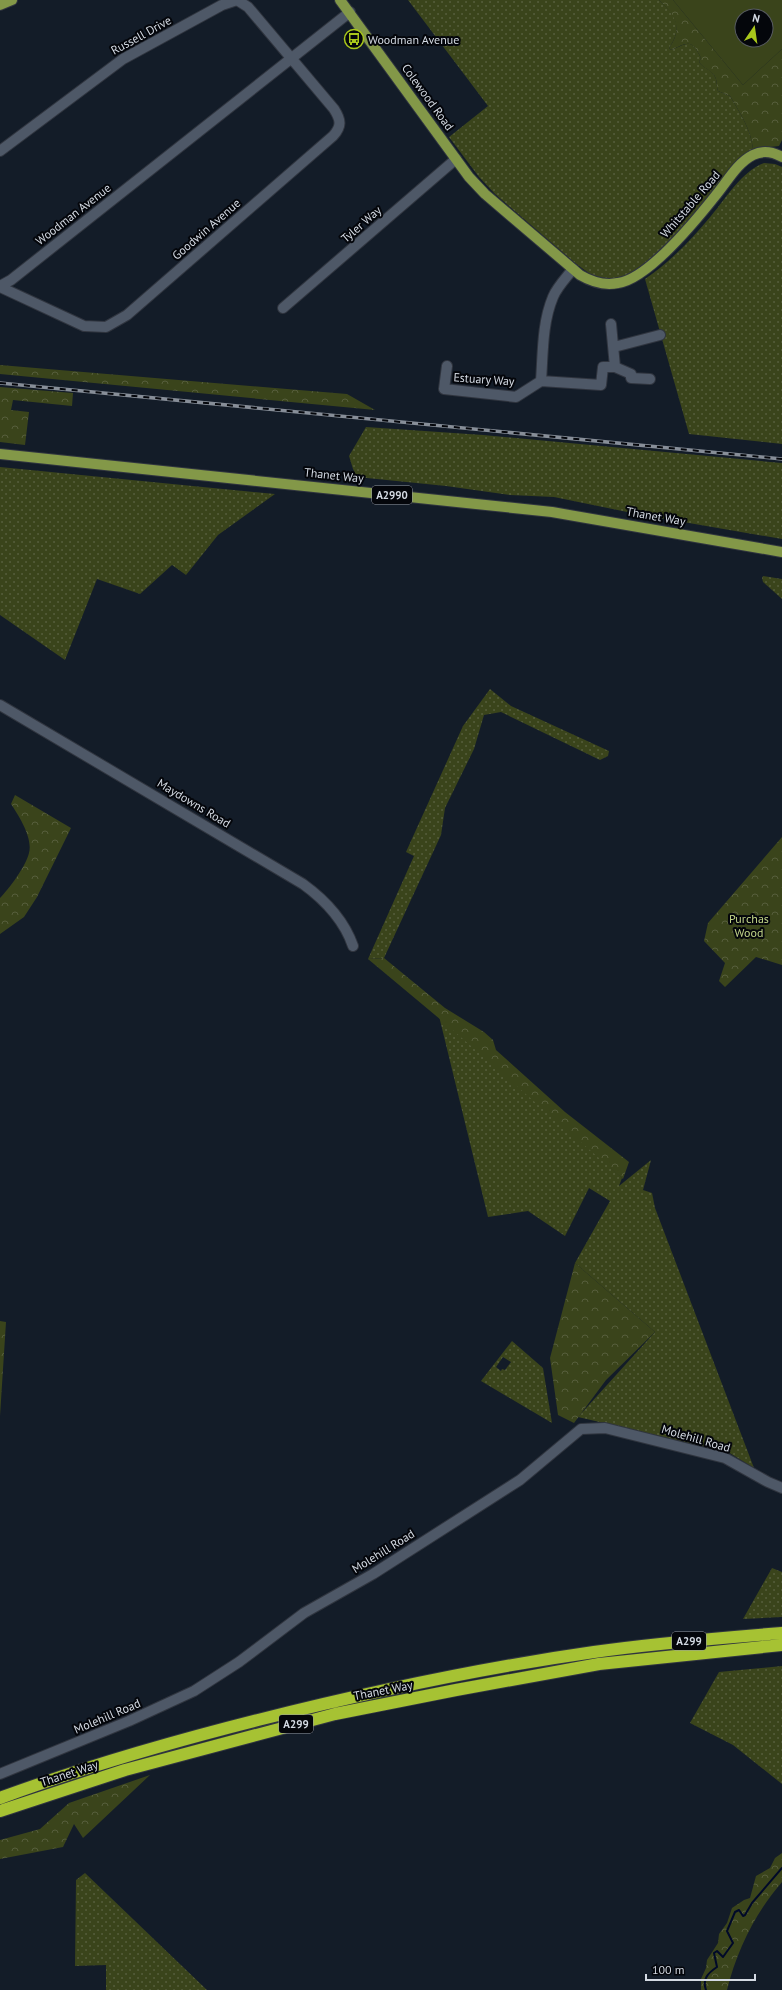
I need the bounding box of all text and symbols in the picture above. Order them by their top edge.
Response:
north arrow [734,8,774,48]
text: N [751,11,761,26]
street label: Russell Drive [108,12,174,58]
bus stop icon: Woodman Avenue [343,28,365,50]
place label: Woodman Avenue [368,32,459,47]
street label: Colewood Road [399,61,457,133]
street label: Whitstable Road [657,168,723,240]
street label: Woodman Avenue [32,180,114,248]
street label: Goodwin Avenue [169,195,243,263]
street label: Tyler Way [338,202,384,246]
street label: Estuary Way [453,369,515,389]
street label: Thanet Way [303,464,365,486]
road number: A2990 [372,486,412,504]
street label: Thanet Way [625,503,687,529]
street label: Maydowns Road [155,775,233,831]
park label: Purchas Wood [729,911,769,940]
street label: Molehill Road [660,1421,732,1455]
street label: Molehill Road [349,1526,417,1576]
road number: A299 [672,1632,706,1650]
street label: Thanet Way [352,1677,414,1703]
street label: Molehill Road [71,1695,143,1737]
road number: A299 [279,1715,313,1733]
street label: Thanet Way [38,1756,100,1789]
scale bar [646,1956,755,1982]
text: 100 m [652,1962,685,1977]

